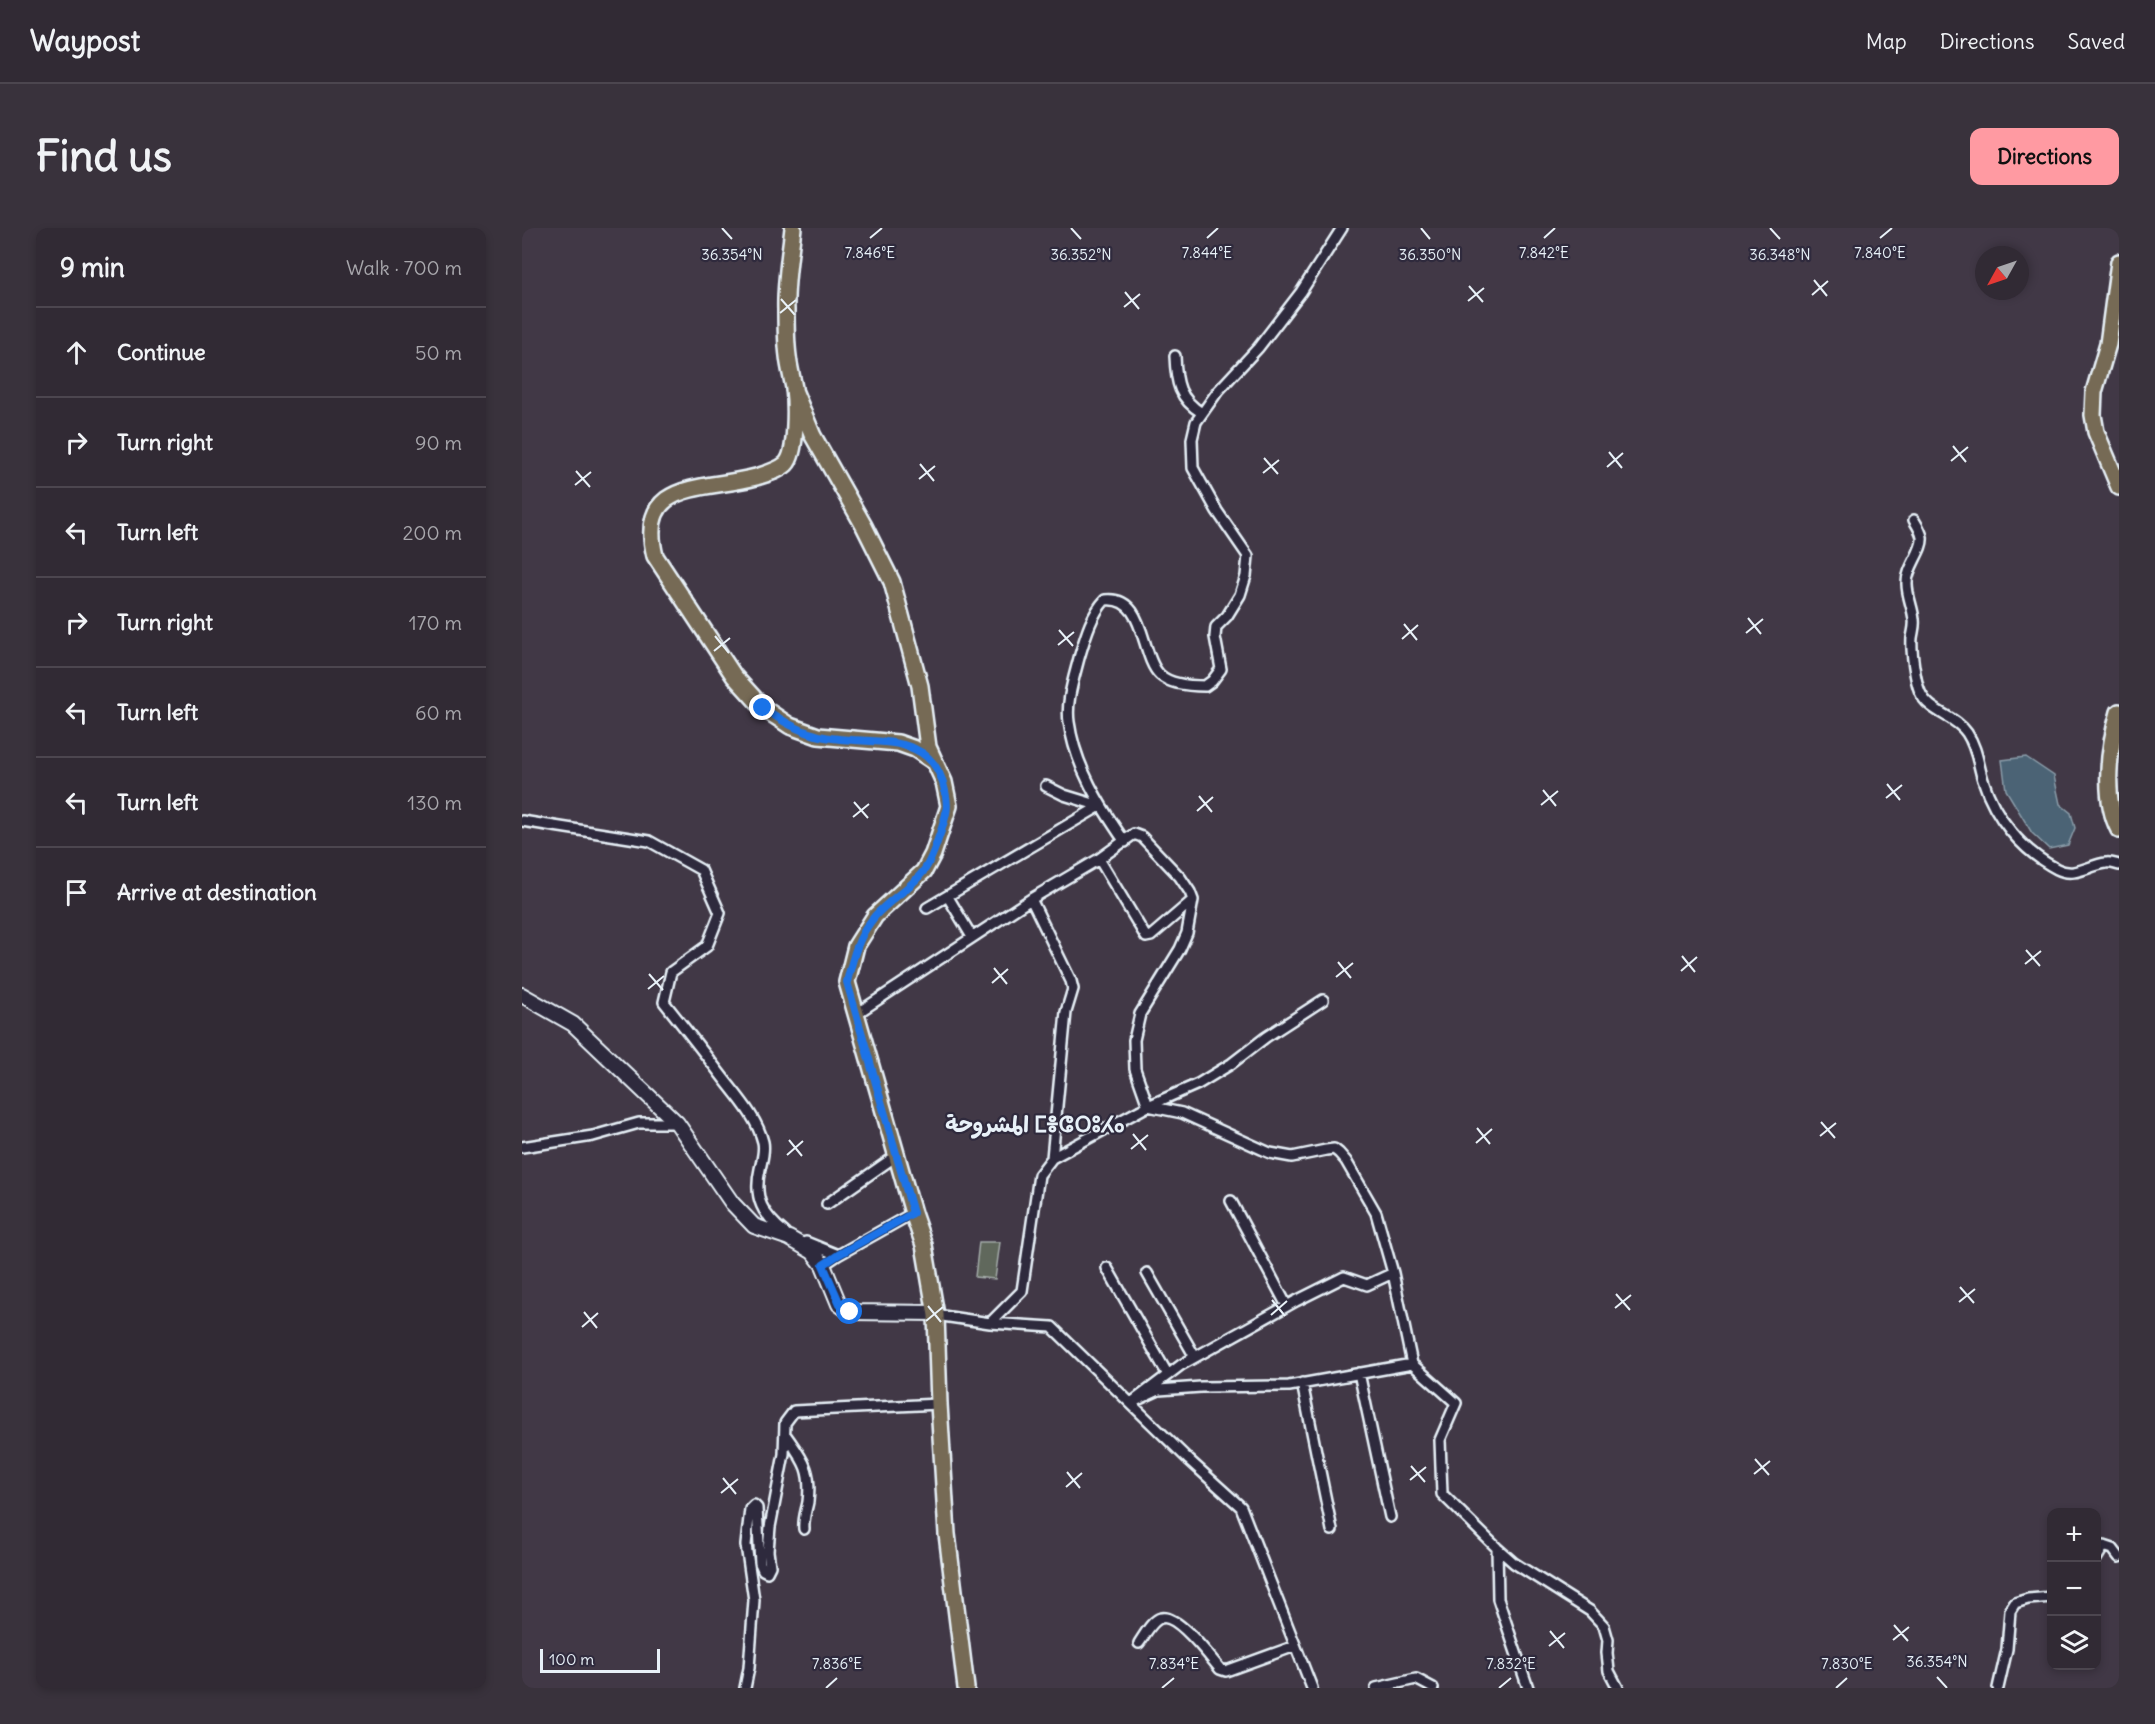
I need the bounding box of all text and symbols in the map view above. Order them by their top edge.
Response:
text: Waypost [30,23,140,59]
text: Map [1866,28,1907,55]
text: Directions [1940,28,2034,55]
text: Saved [2067,28,2125,55]
button: Directions [1970,128,2119,185]
text: Find us [36,130,172,182]
text: 7.846°E [845,243,895,262]
text: 7.844°E [1182,243,1232,262]
text: 7.842°E [1519,243,1569,262]
text: 7.840°E [1854,243,1906,262]
text: 36.354°N [701,245,763,264]
text: 36.352°N [1050,245,1112,264]
text: 36.350°N [1399,245,1461,264]
text: 36.348°N [1749,245,1811,264]
north arrow [1975,246,2029,300]
text: 9 min [60,251,125,284]
text: Walk · 700 m [346,255,462,280]
icon: ahead [60,336,93,369]
text: Continue [117,338,206,366]
text: 50 m [415,340,462,365]
icon: right [60,426,93,459]
text: Turn right [117,428,213,456]
text: 90 m [415,430,462,455]
icon: left [60,516,93,549]
text: Turn left [117,518,198,546]
text: 200 m [402,520,462,545]
icon: right [60,606,93,639]
text: Turn right [117,608,213,636]
text: 170 m [409,610,462,635]
route end [749,694,775,720]
icon: left [60,696,93,729]
text: Turn left [117,698,198,726]
text: 60 m [415,700,462,725]
icon: left [60,786,93,819]
text: Turn left [117,788,198,816]
text: 130 m [407,790,462,815]
icon: arrive [60,876,93,909]
text: Arrive at destination [117,878,317,906]
district label: المشروحة ⵎⴻⵛⵔⵓⵃⴰ [945,1110,1125,1139]
route start [836,1298,862,1324]
map controls [2047,1508,2101,1670]
button: + [2047,1508,2101,1562]
button: − [2047,1562,2101,1616]
button: layers [2047,1616,2101,1670]
scale bar [540,1646,660,1674]
text: 100 m [549,1649,594,1669]
text: 36.354°N [1906,1652,1968,1671]
text: 7.836°E [812,1654,862,1673]
text: 7.834°E [1149,1654,1199,1673]
text: 7.832°E [1486,1654,1536,1673]
text: 7.830°E [1821,1654,1873,1673]

